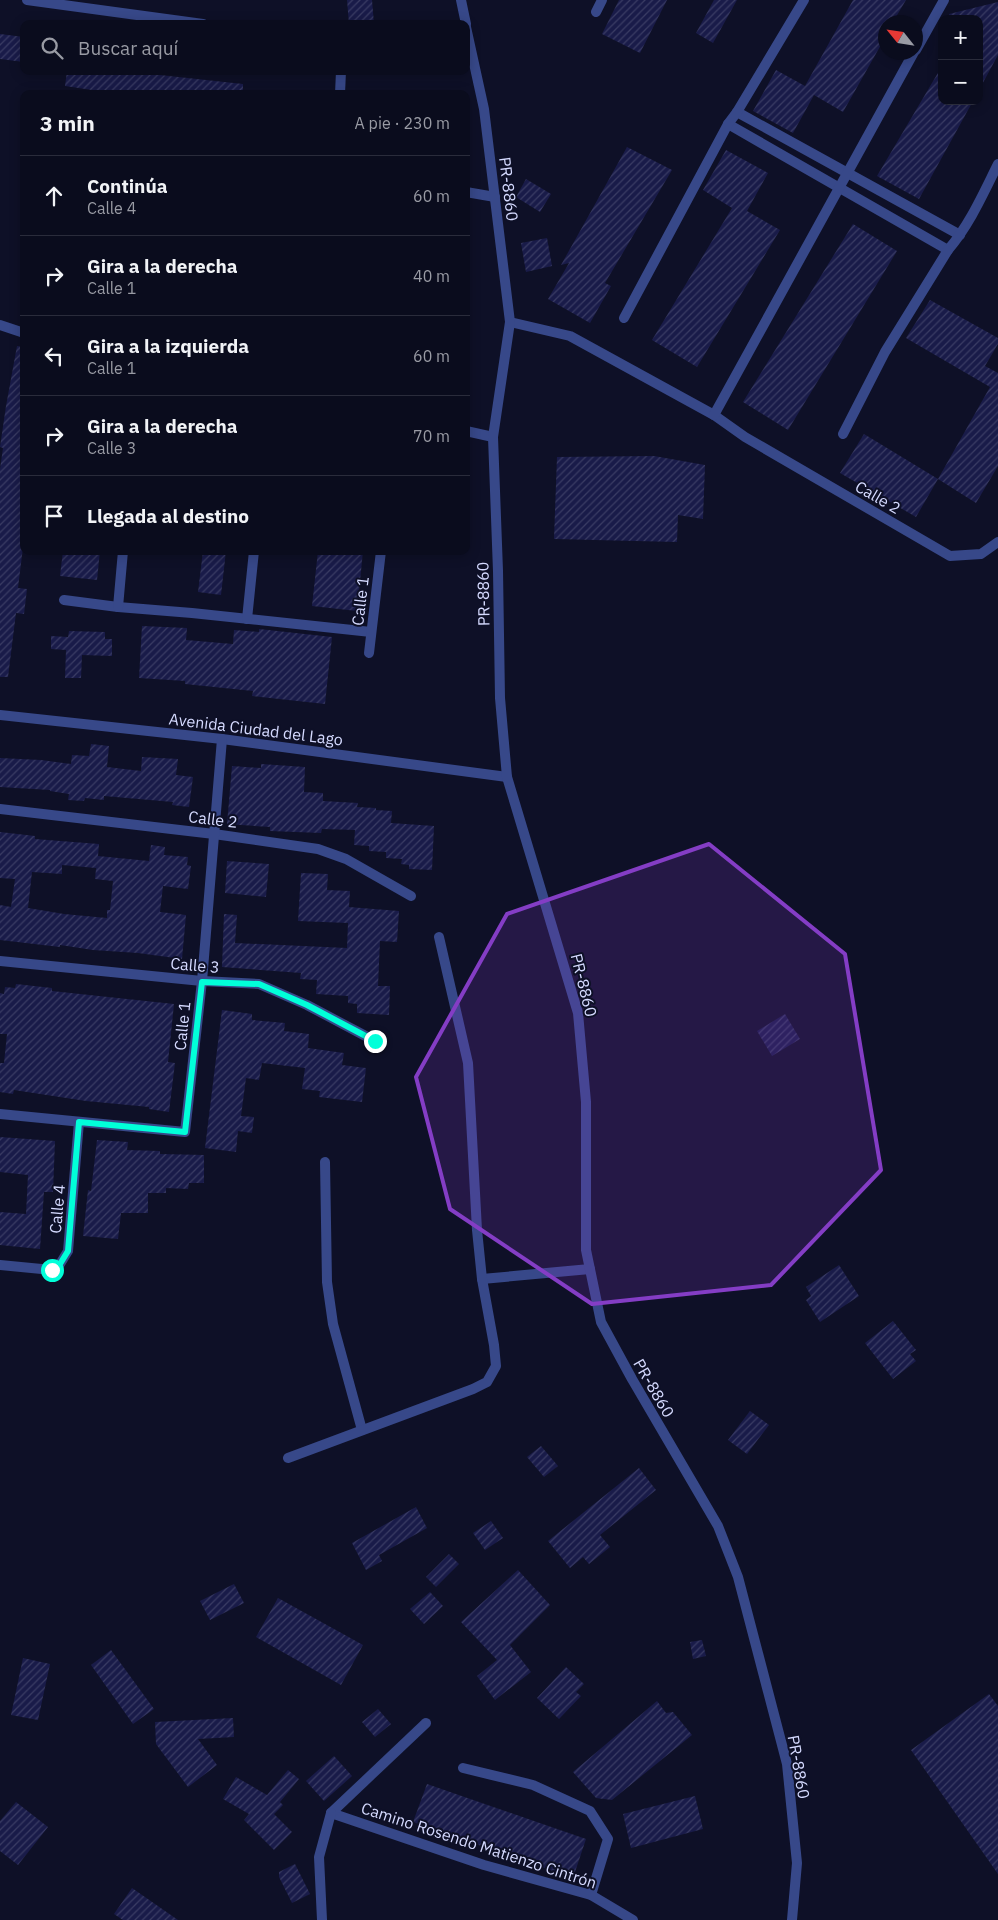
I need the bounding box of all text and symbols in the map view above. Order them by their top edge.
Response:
north arrow [878,15,923,60]
map controls [938,15,983,105]
button: + [938,15,983,60]
search box [20,20,470,75]
icon: search [38,34,66,62]
text: Buscar aquí [78,36,178,60]
button: − [938,60,983,105]
text: 3 min [40,109,95,137]
text: A pie · 230 m [355,113,450,133]
street label: PR-8860 [495,156,523,222]
text: Continúa [87,174,168,198]
icon: ahead [40,182,68,210]
text: 60 m [413,186,450,206]
text: Calle 4 [87,198,136,218]
text: Gira a la derecha [87,254,238,278]
icon: right [40,262,68,290]
text: 40 m [413,266,450,286]
text: Calle 1 [87,278,136,298]
text: Gira a la izquierda [87,334,249,358]
icon: left [40,342,68,370]
text: 60 m [413,346,450,366]
text: Calle 1 [87,358,136,378]
text: Gira a la derecha [87,414,238,438]
icon: right [40,422,68,450]
text: 70 m [413,426,450,446]
text: Calle 3 [87,438,136,458]
street label: Calle 2 [852,476,904,518]
icon: arrive [40,502,68,530]
text: Llegada al destino [87,504,249,528]
street label: PR-8860 [472,562,494,626]
street label: Calle 1 [347,575,373,627]
street label: Avenida Ciudad del Lago [168,708,344,750]
street label: Calle 2 [187,806,239,832]
street label: PR-8860 [566,951,602,1019]
street label: Calle 3 [170,953,220,977]
street label: Calle 1 [169,1000,195,1052]
route end [364,1030,387,1053]
street label: Calle 4 [45,1184,69,1234]
route start [41,1259,64,1282]
street label: PR-8860 [629,1355,679,1421]
street label: PR-8860 [784,1734,814,1800]
street label: Camino Rosendo Matienzo Cintrón [359,1797,599,1893]

